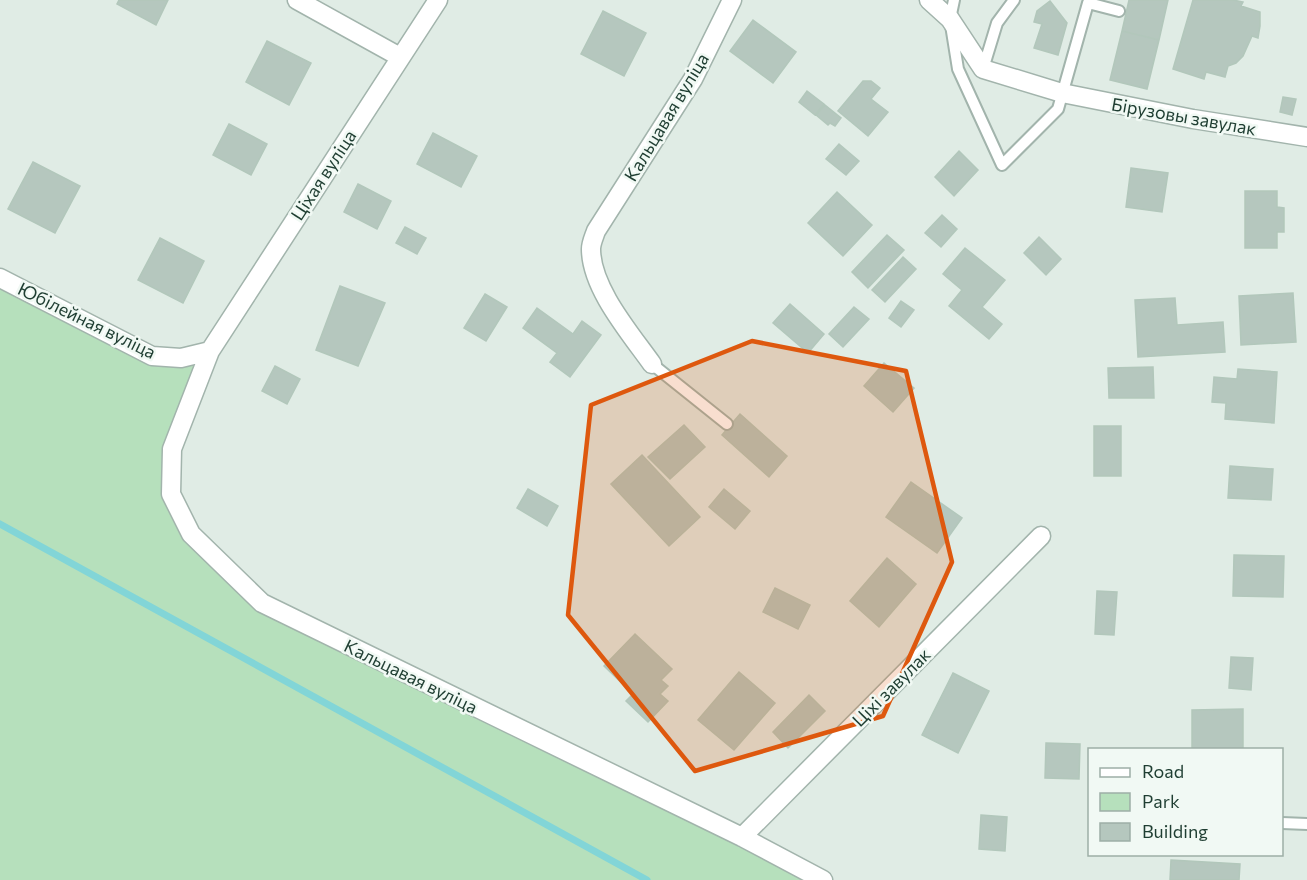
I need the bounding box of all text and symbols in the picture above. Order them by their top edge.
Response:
street label: Кальцавая вуліца [619,49,713,185]
street label: Бірузовы завулак [1110,92,1258,140]
street label: Ціхая вуліца [286,126,360,224]
street label: Юбілейная вуліца [14,277,160,363]
street label: Кальцавая вуліца [341,634,481,718]
street label: Ціхі завулак [847,643,935,731]
legend [1088,748,1283,856]
text: Road [1142,760,1184,782]
text: Park [1142,790,1180,812]
text: Building [1142,820,1208,842]

